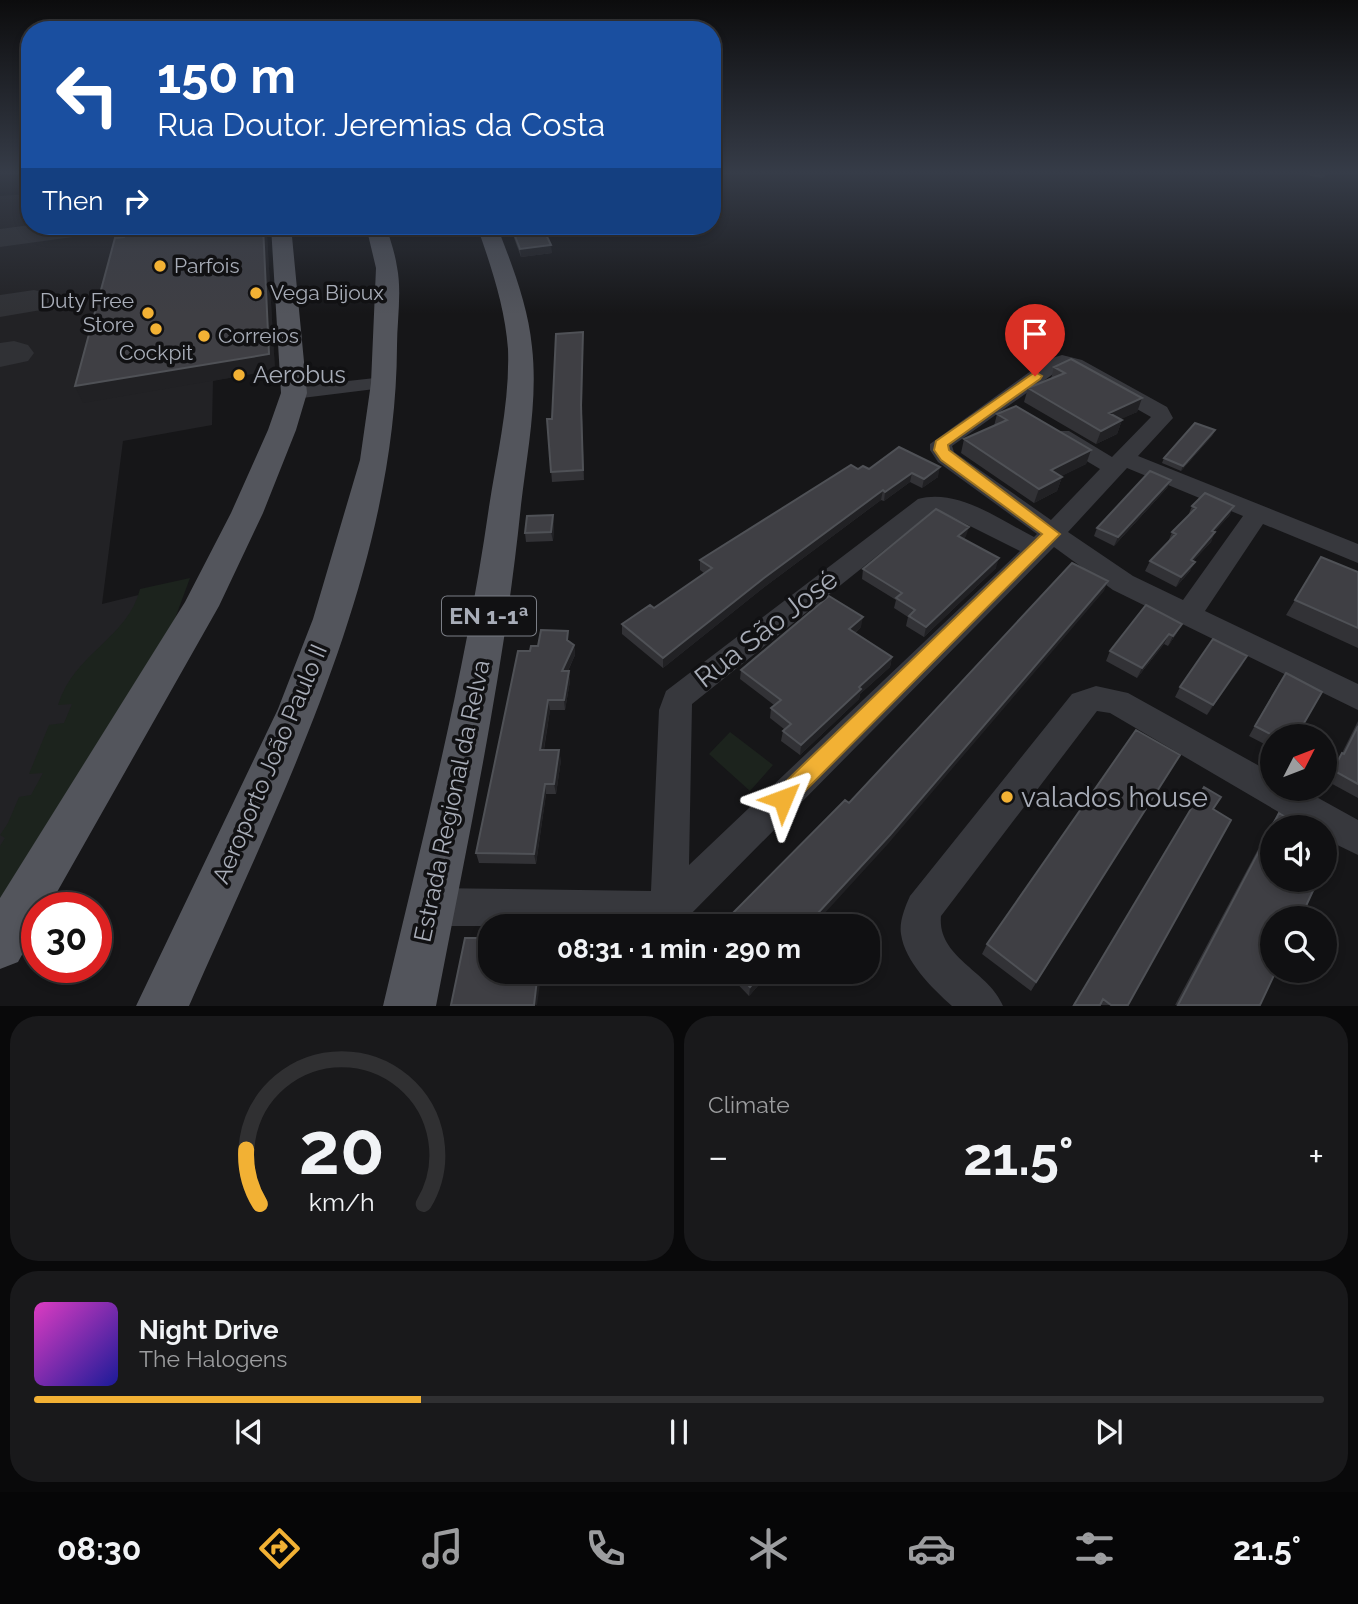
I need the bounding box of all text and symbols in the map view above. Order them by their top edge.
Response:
text: 150 m [157,47,296,104]
icon: left [42,49,133,140]
text: Rua Doutor. Jeremias da Costa [157,106,605,143]
icon: right [117,182,155,220]
text: Then [42,186,103,216]
place label: Parfois [174,253,240,278]
marker: Parfois [152,258,168,274]
place label: Vega Bijoux [270,280,384,305]
marker: Vega Bijoux [248,285,264,301]
place label: Duty Free Store [40,288,134,337]
pin [1005,304,1065,376]
marker: Duty Free Store [140,305,156,321]
icon: arrive [1016,315,1054,353]
marker: Cockpit [148,321,164,337]
place label: Correios [218,323,299,348]
marker: Correios [196,328,212,344]
place label: Cockpit [119,340,193,365]
place label: Aerobus [253,360,346,389]
marker: Aerobus [231,367,247,383]
street label: Rua São José [688,562,844,694]
road number: EN 1-1ª [442,596,536,636]
street label: Aeroporto João Paulo II [206,640,333,888]
street label: Estrada Regional da Relva [407,657,496,945]
north arrow [1260,724,1337,802]
map controls [1260,724,1337,983]
position arrow [746,762,820,836]
place label: valados house [1021,781,1208,814]
marker: valados house [999,789,1015,805]
button: sound [1260,815,1337,892]
speed limit sign: 30 [21,892,112,983]
button: search [1260,906,1337,983]
text: 08:31 · 1 min · 290 m [557,934,801,964]
text: Climate [708,1091,790,1118]
text: 20 [299,1107,385,1192]
text: 21.5° [963,1126,1074,1187]
text: − [708,1134,728,1179]
text: + [1308,1134,1324,1179]
text: km/h [309,1187,375,1217]
text: Night Drive [139,1315,278,1345]
text: The Halogens [139,1345,287,1372]
icon: previous [230,1413,268,1451]
icon: pause [660,1413,698,1451]
icon: next [1090,1413,1128,1451]
icon: directions [255,1524,304,1573]
icon: music [418,1524,467,1573]
icon: phone [581,1524,630,1573]
icon: climate [744,1524,793,1573]
icon: car [907,1524,956,1573]
icon: filters [1070,1524,1119,1573]
text: 08:30 [57,1530,141,1567]
text: 21.5° [1233,1530,1301,1567]

